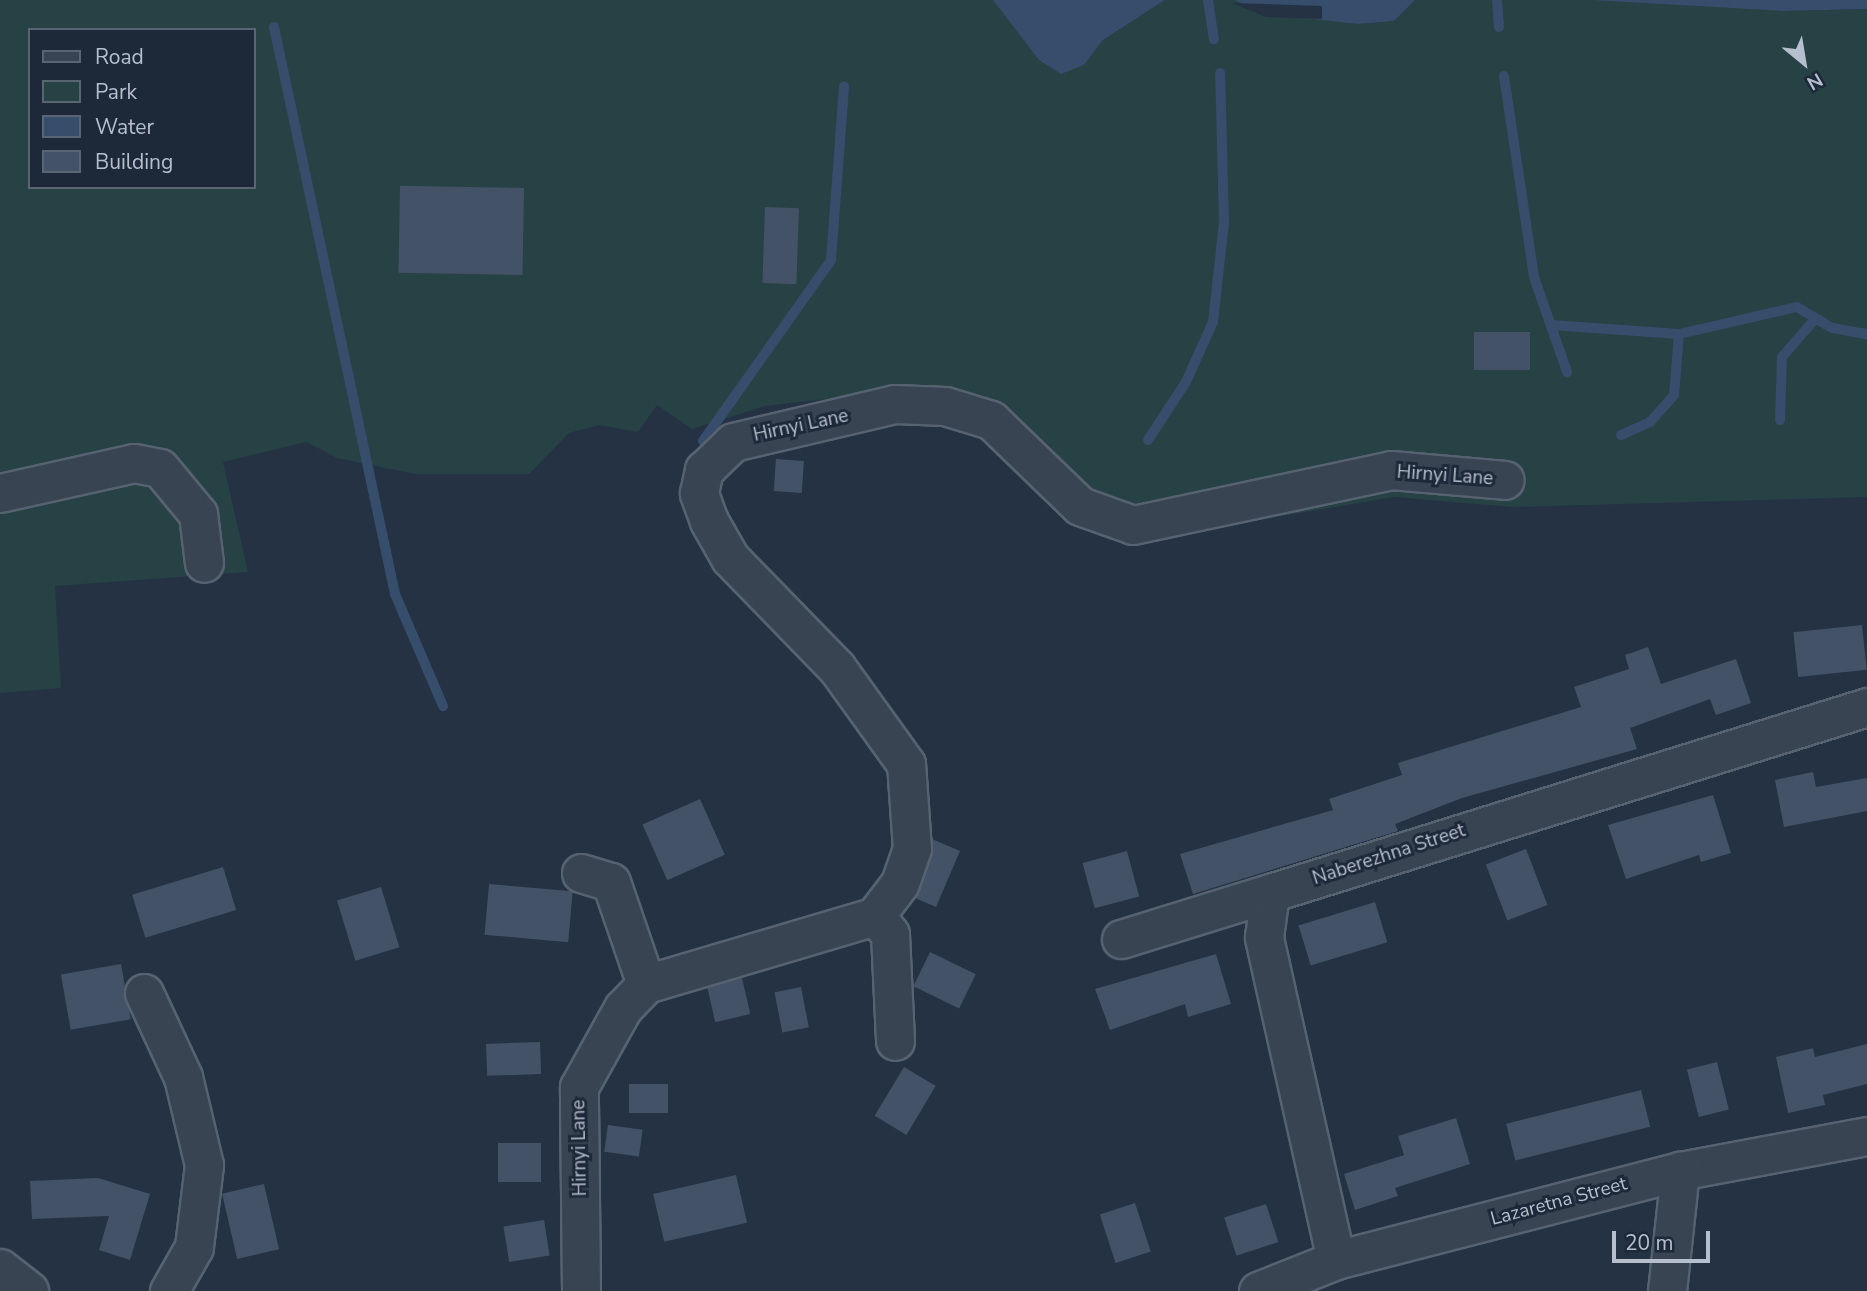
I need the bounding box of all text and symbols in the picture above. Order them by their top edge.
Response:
legend [28,28,256,189]
north arrow [1769,28,1839,98]
text: Road [95,43,144,71]
text: N [1802,66,1827,96]
text: Park [95,78,137,106]
text: Water [95,113,154,141]
text: Building [95,148,173,176]
street label: Hirnyi Lane [751,405,851,447]
street label: Hirnyi Lane [1396,461,1494,491]
street label: Naberezhna Street [1310,820,1468,890]
street label: Hirnyi Lane [568,1099,592,1197]
street label: Lazaretna Street [1488,1173,1630,1231]
scale bar [1615,1218,1713,1262]
text: 20 m [1625,1229,1674,1257]

